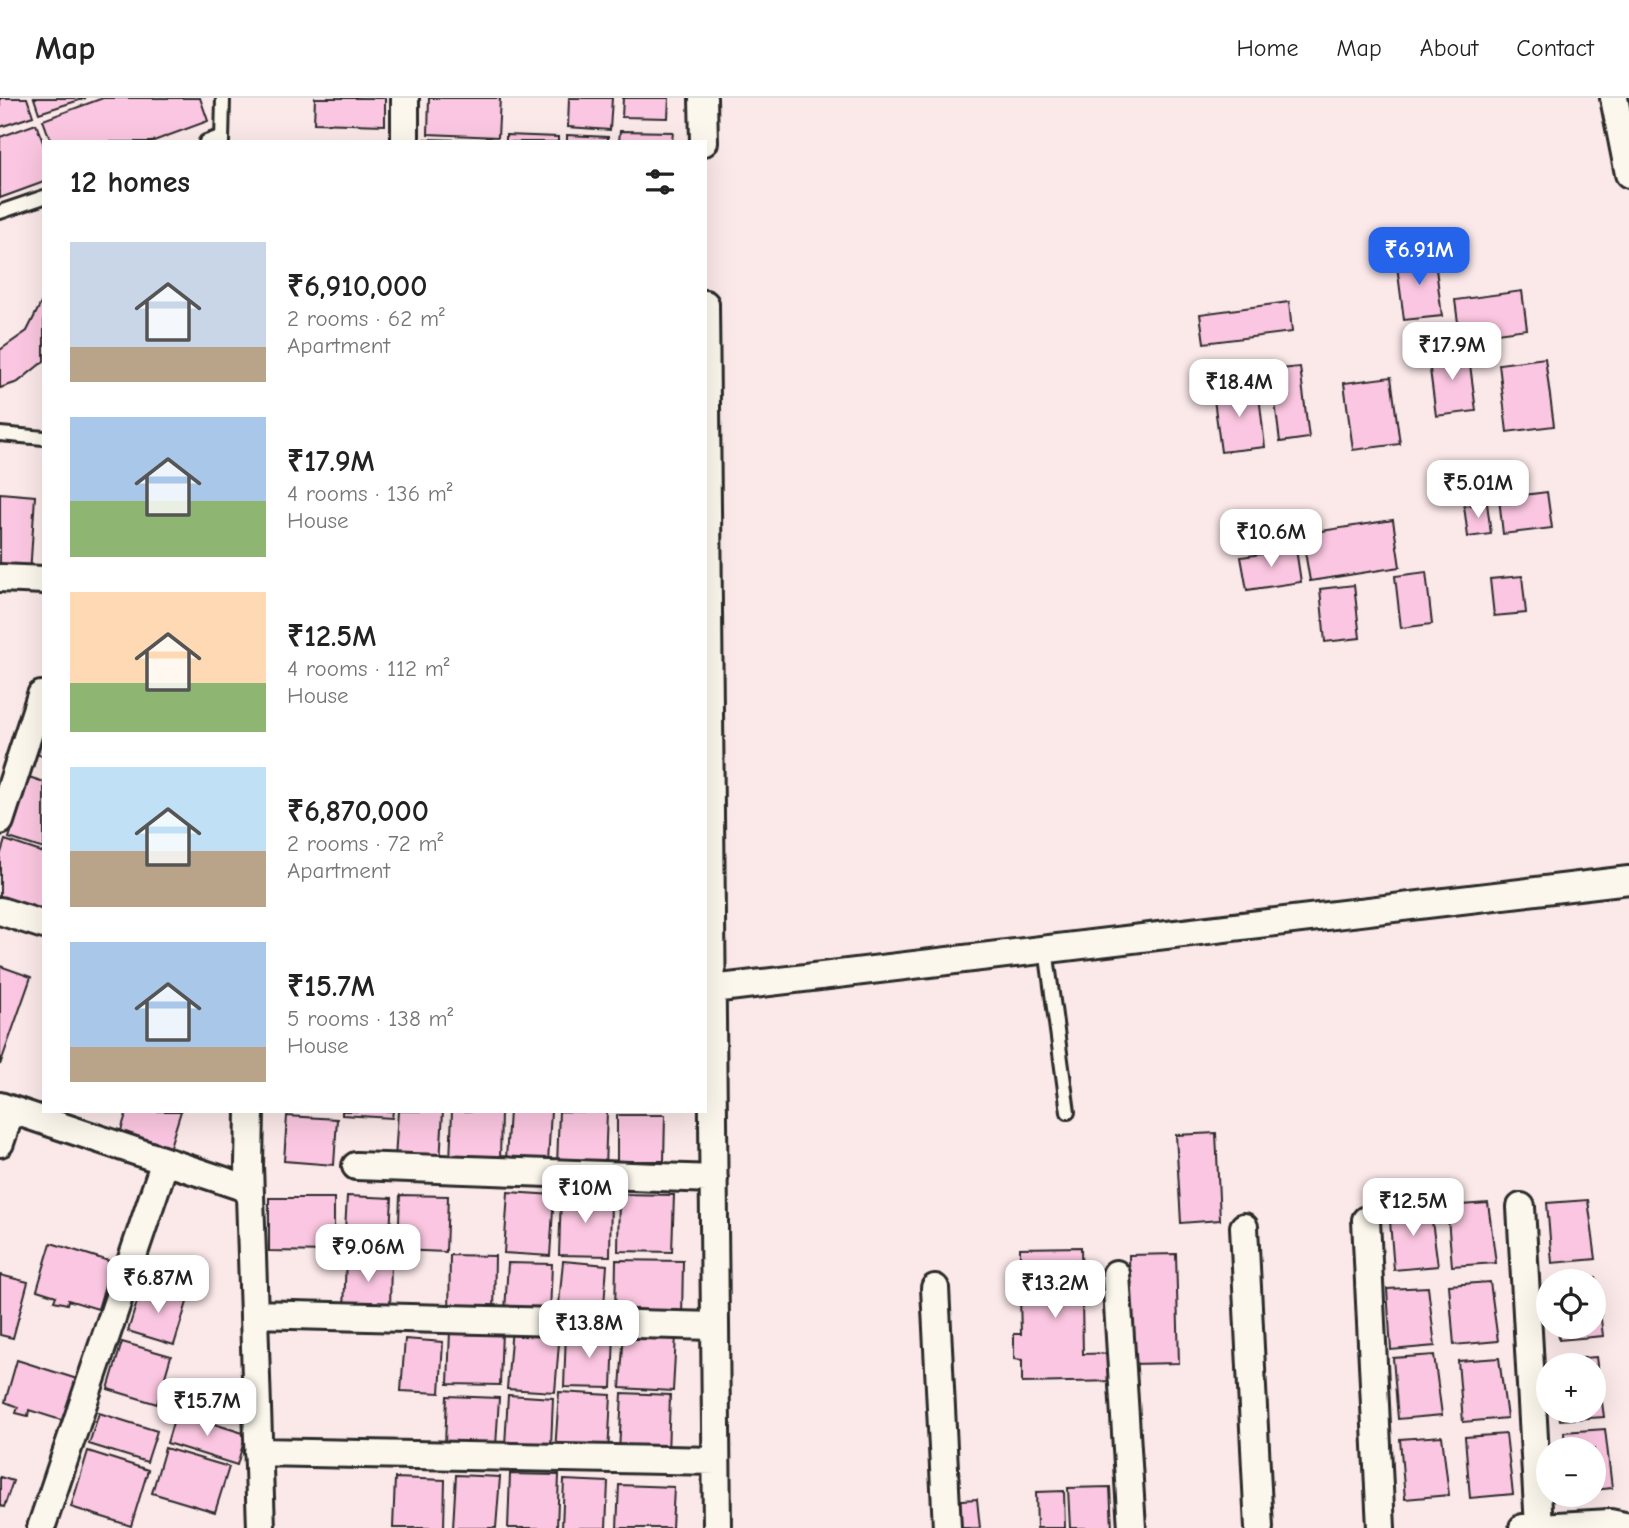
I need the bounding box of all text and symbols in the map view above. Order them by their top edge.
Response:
text: Map [35,29,96,67]
text: Home [1237,34,1298,62]
text: Map [1336,34,1382,62]
text: About [1420,34,1478,62]
text: Contact [1516,34,1594,62]
icon: filters [641,163,679,201]
text: 12 homes [70,165,190,200]
pin: ₹6.91M [1362,228,1476,287]
text: ₹6.91M [1385,236,1453,263]
text: ₹6,910,000 [287,269,427,304]
icon: home [126,270,210,354]
text: 2 rooms · 62 m² [287,305,445,332]
pin: ₹17.9M [1395,322,1509,382]
text: ₹17.9M [1418,331,1486,358]
text: Apartment [287,332,390,359]
pin: ₹18.4M [1182,360,1296,419]
text: ₹18.4M [1205,368,1273,395]
text: ₹17.9M [287,444,375,479]
icon: home [126,445,210,529]
pin: ₹5.01M [1421,460,1535,520]
text: ₹5.01M [1443,469,1513,496]
text: 4 rooms · 136 m² [287,480,453,507]
text: House [287,507,349,534]
pin: ₹10.6M [1214,510,1328,569]
text: ₹10.6M [1236,518,1306,545]
text: ₹12.5M [287,619,376,654]
icon: home [126,620,210,704]
text: 4 rooms · 112 m² [287,655,450,682]
text: House [287,682,349,709]
text: ₹6,870,000 [287,794,429,829]
icon: home [126,795,210,879]
text: 2 rooms · 72 m² [287,830,443,857]
text: Apartment [287,857,390,884]
text: ₹15.7M [287,969,375,1004]
icon: home [126,970,210,1054]
text: 5 rooms · 138 m² [287,1005,453,1032]
text: House [287,1032,349,1059]
pin: ₹10M [544,1166,626,1225]
text: ₹10M [558,1174,612,1201]
pin: ₹12.5M [1356,1178,1470,1238]
text: ₹12.5M [1379,1187,1447,1214]
pin: ₹9.06M [311,1224,425,1284]
text: ₹9.06M [331,1233,405,1260]
pin: ₹6.87M [101,1256,215,1315]
pin: ₹13.2M [998,1260,1112,1320]
text: ₹6.87M [123,1264,193,1291]
text: ₹13.2M [1021,1269,1089,1296]
map controls [1536,1269,1606,1507]
button: locate [1536,1269,1606,1339]
pin: ₹13.8M [532,1300,646,1360]
text: ₹13.8M [555,1309,623,1336]
button: + [1536,1353,1606,1423]
pin: ₹15.7M [150,1378,264,1438]
text: ₹15.7M [173,1387,241,1414]
button: − [1536,1437,1606,1507]

